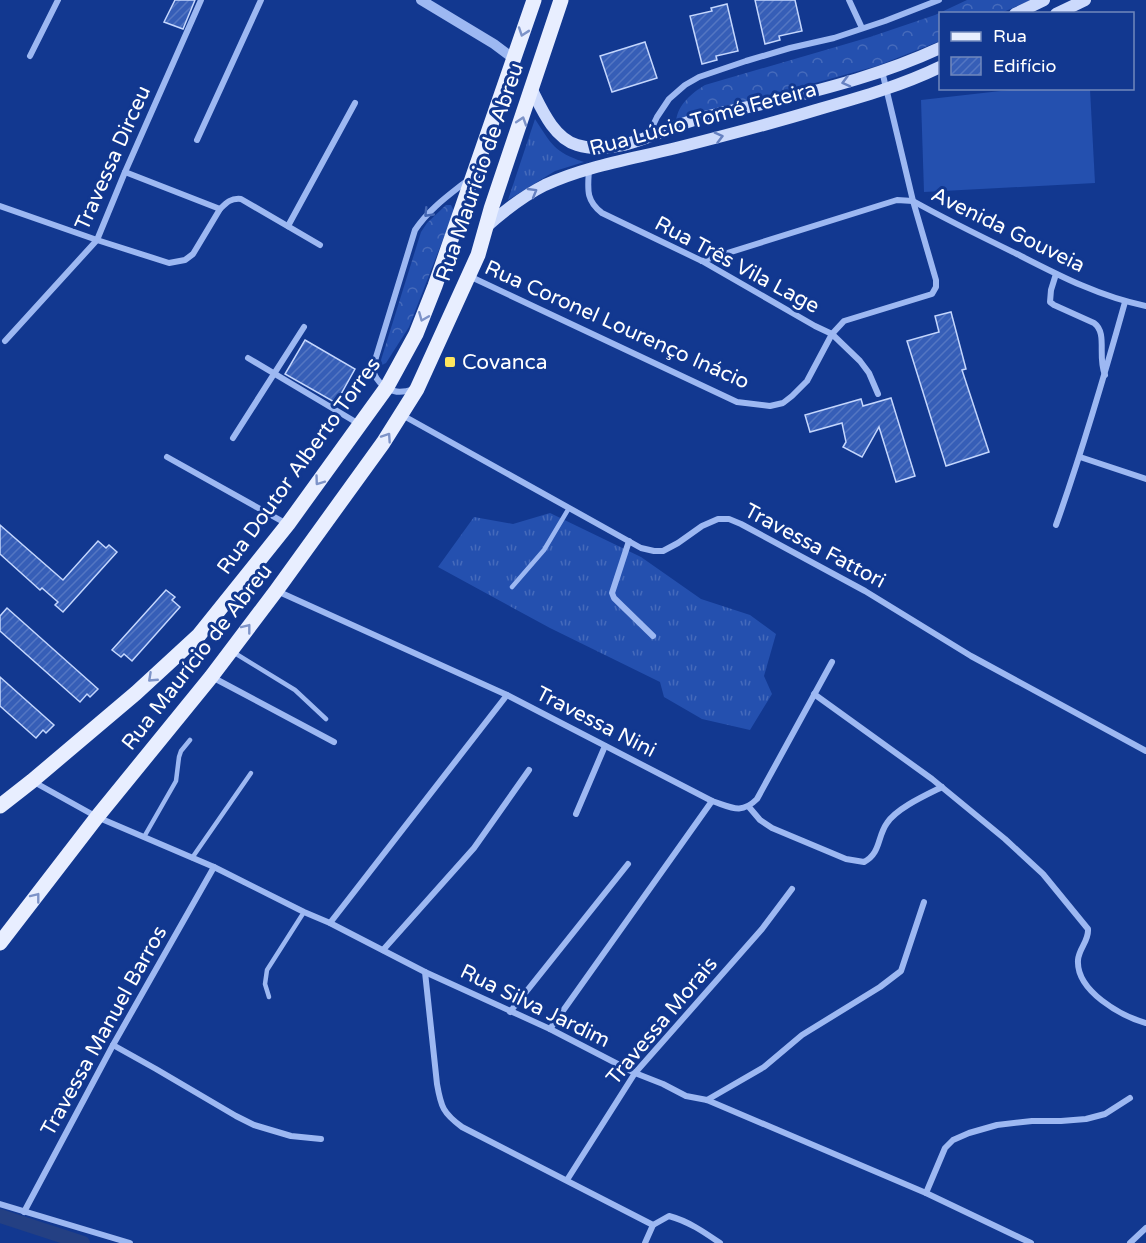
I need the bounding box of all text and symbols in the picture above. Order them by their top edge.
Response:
legend [939,12,1134,90]
text: Rua [993,25,1027,47]
one-way arrow [518,26,531,37]
text: Edifício [993,55,1057,77]
street label: Rua Maurício de Abreu [431,59,529,285]
one-way arrow [841,75,851,88]
street label: Rua Lúcio Tomé Feteira [587,77,819,161]
street label: Travessa Dirceu [70,82,156,234]
one-way arrow [514,116,527,127]
one-way arrow [714,131,724,144]
street label: Avenida Gouveia [927,182,1089,278]
one-way arrow [527,188,537,200]
one-way arrow [425,206,436,217]
street label: Rua Três Vila Lage [650,211,824,319]
street label: Rua Coronel Lourenço Inácio [481,255,753,395]
one-way arrow [418,311,430,322]
place label: Covanca [462,350,547,375]
street label: Rua Doutor Alberto Torres [212,353,386,579]
marker: Covanca [443,355,457,369]
one-way arrow [379,433,391,443]
one-way arrow [315,475,326,486]
street label: Travessa Fattori [740,498,890,594]
street label: Rua Maurício de Abreu [116,559,278,755]
one-way arrow [240,624,251,635]
one-way arrow [149,671,159,682]
street label: Travessa Nini [532,681,660,763]
one-way arrow [28,893,39,904]
street label: Travessa Manuel Barros [36,921,172,1141]
street label: Travessa Morais [601,952,723,1090]
street label: Rua Silva Jardim [456,959,614,1053]

